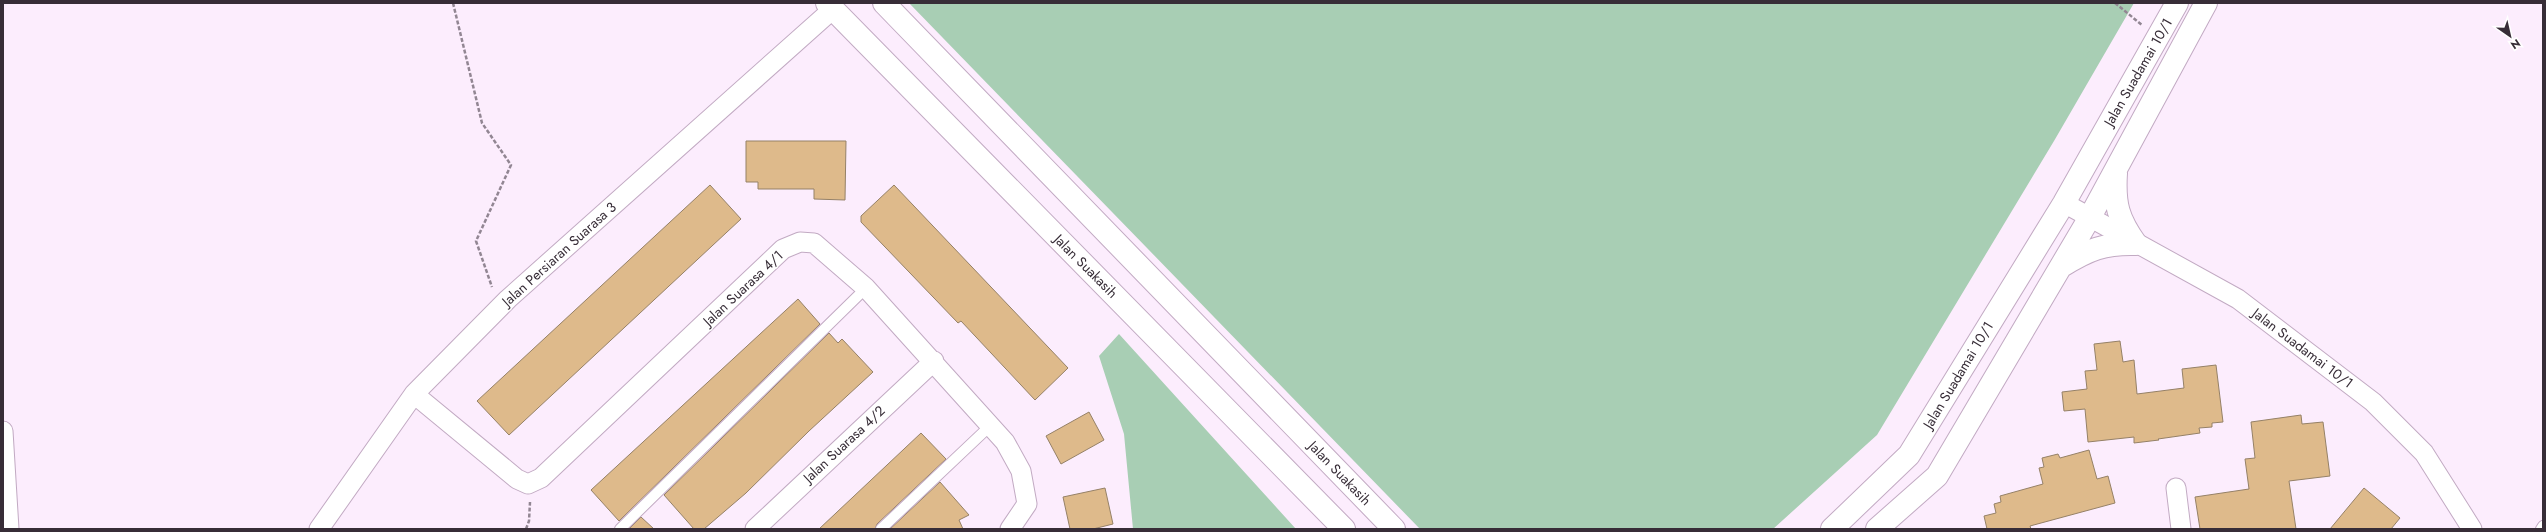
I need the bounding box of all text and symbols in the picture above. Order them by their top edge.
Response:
street label: Jalan Suadamai 10/1 [2098,14,2177,131]
north arrow [2490,16,2530,56]
text: N [2507,35,2524,53]
street label: Jalan Persiaran Suarasa 3 [496,197,621,312]
street label: Jalan Suakasih [1048,228,1122,302]
street label: Jalan Suarasa 4/1 [697,246,788,332]
street label: Jalan Suadamai 10/1 [2247,302,2358,393]
street label: Jalan Suadamai 10/1 [1917,318,1998,434]
street label: Jalan Suarasa 4/2 [797,401,889,488]
street label: Jalan Suakasih [1303,435,1376,510]

